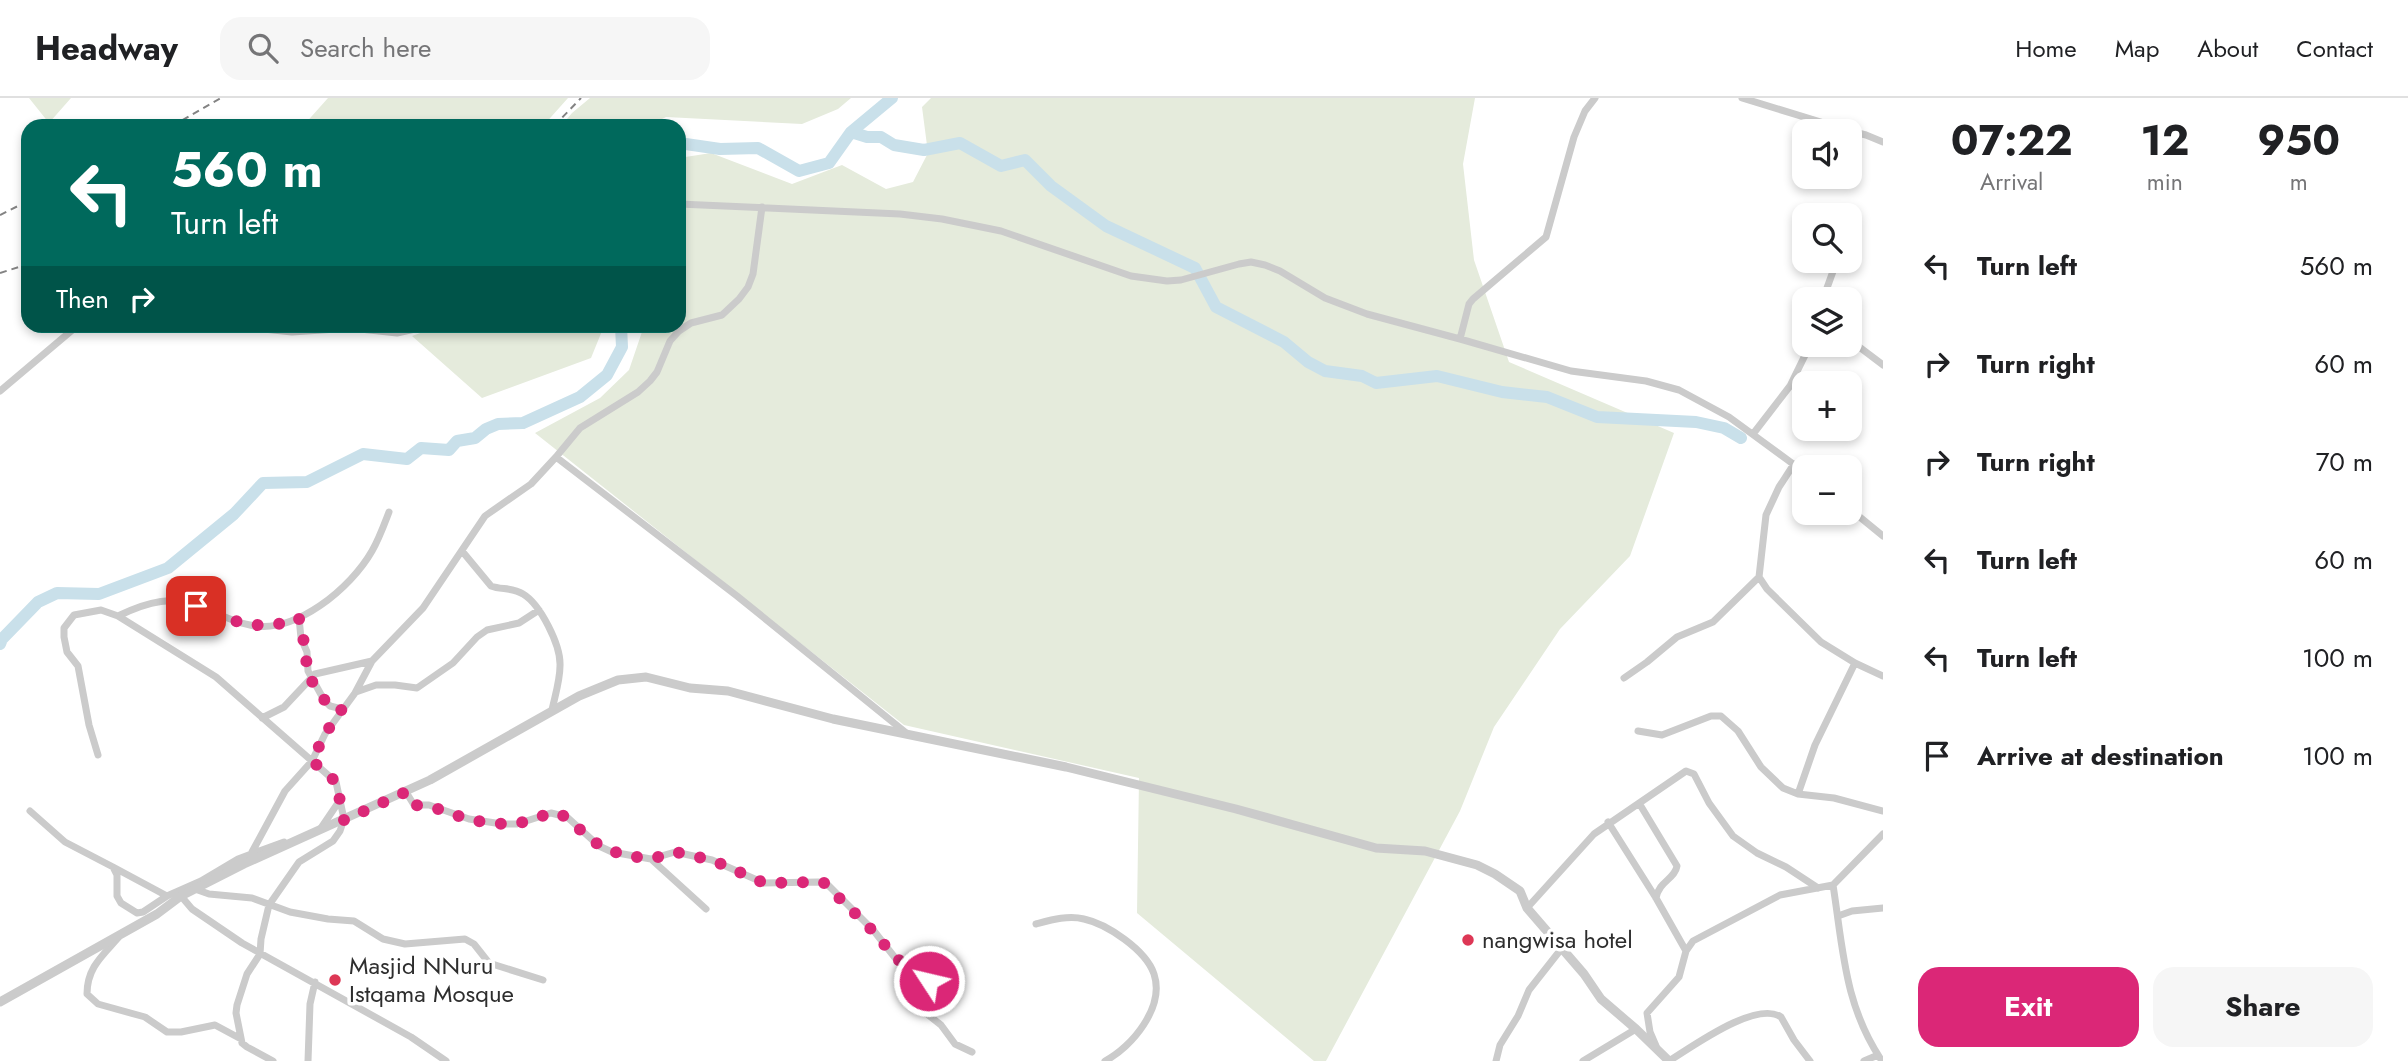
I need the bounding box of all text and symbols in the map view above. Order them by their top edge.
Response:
search box [220,17,710,80]
text: Headway [35,25,178,72]
icon: search [244,29,282,67]
text: Search here [300,29,431,67]
text: Home [2015,31,2077,66]
text: Map [2115,31,2159,66]
text: About [2197,31,2258,66]
text: Contact [2296,31,2373,66]
text: 07:22 [1951,110,2073,171]
text: 12 [2140,110,2189,171]
text: 950 [2257,110,2340,171]
map controls [1792,119,1862,525]
button: sound [1792,119,1862,189]
text: 560 m [171,135,323,205]
icon: left [56,147,147,238]
text: Arrival [1980,165,2043,199]
text: min [2147,165,2183,199]
text: m [2290,165,2308,199]
text: Turn left [171,200,278,246]
button: search [1792,203,1862,273]
icon: left [1918,247,1956,285]
text: Turn left [1977,247,2077,285]
text: 560 m [2300,247,2373,285]
text: Then [56,280,109,318]
icon: right [123,280,161,318]
button: layers [1792,287,1862,357]
icon: right [1918,345,1956,383]
text: Turn right [1977,345,2095,383]
text: 60 m [2314,345,2373,383]
button: + [1792,371,1862,441]
icon: right [1918,443,1956,481]
text: Turn right [1977,443,2095,481]
text: 70 m [2316,443,2373,481]
button: − [1792,455,1862,525]
icon: left [1918,541,1956,579]
text: Turn left [1977,541,2077,579]
text: 60 m [2314,541,2373,579]
pin [166,576,226,636]
icon: arrive [177,587,215,625]
icon: left [1918,639,1956,677]
text: Turn left [1977,639,2077,677]
text: 100 m [2302,639,2373,677]
icon: arrive [1918,737,1956,775]
text: Arrive at destination [1977,737,2224,775]
text: 100 m [2302,737,2373,775]
place label: nangwisa hotel [1482,922,1633,957]
marker: nangwisa hotel [1460,932,1476,948]
position arrow [892,944,966,1018]
place label: Masjid NNuru Istqama Mosque [349,948,514,1011]
button: Exit [1918,967,2139,1047]
button: Share [2153,967,2373,1047]
marker: Masjid NNuru Istqama Mosque [327,972,343,988]

